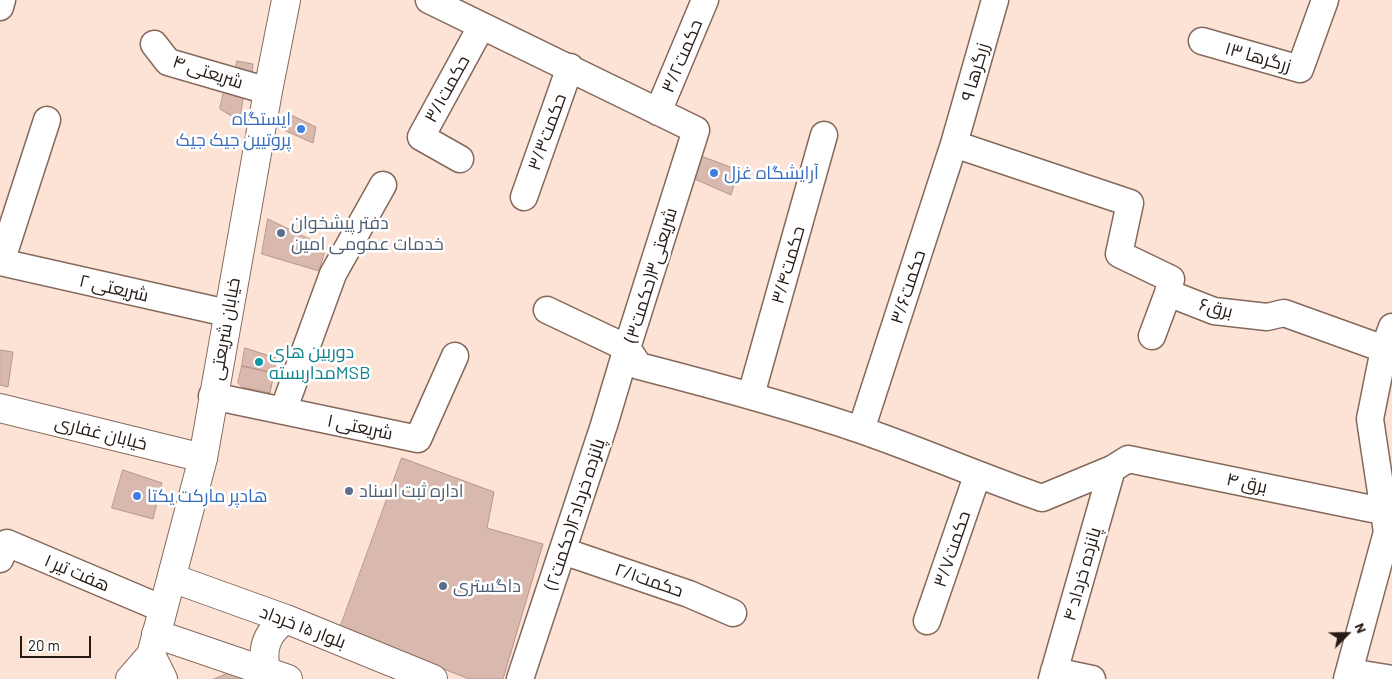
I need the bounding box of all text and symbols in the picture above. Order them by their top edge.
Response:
street label: حکمت۳/۲ [657,16,707,96]
street label: زرگرها ۱۳ [1222,37,1294,77]
street label: زرگرها ۹ [956,40,994,104]
street label: شریعتی ۴ [170,50,246,94]
street label: حکمت۳/۱ [420,52,474,126]
street label: حکمت۳/۳ [523,91,571,173]
place label: ایستگاه پروتیین جیک جیک [176,108,291,150]
marker: ایستگاه پروتیین جیک جیک [295,123,307,135]
place label: آرایشگاه غزل [724,162,819,184]
marker: آرایشگاه غزل [708,167,720,179]
street label: شریعتی۳(حکمت۳) [620,205,682,345]
place label: دفتر پیشخوان خدمات عمومی امین [291,212,444,254]
street label: حکمت۳/۴ [767,224,809,306]
marker: دفتر پیشخوان خدمات عمومی امین [275,227,287,239]
street label: حکمت۳/۶ [886,247,930,327]
street label: شریعتی ۲ [77,270,151,306]
street label: خیابان شریعتی [205,276,245,382]
street label: برق۶ [1197,293,1235,323]
place label: دوربین های مداربستهMSB [269,341,370,384]
marker: دوربین های مداربستهMSB [253,356,265,368]
street label: شریعتی ۱ [325,410,395,444]
street label: خیابان غفاری [52,411,150,455]
street label: پانزده خرداد۲(حکمت۲) [540,436,610,592]
street label: برق ۴ [1225,468,1269,498]
place label: اداره ثبت اسناد [359,480,464,502]
place label: هادپر مارکت یکتا [147,485,268,507]
marker: اداره ثبت اسناد [343,485,355,497]
marker: هادپر مارکت یکتا [131,490,143,502]
street label: حکمت۳/۷ [929,508,975,590]
street label: پانزده خرداد ۴ [1058,525,1106,623]
street label: هفت تیر ۱ [41,550,113,596]
street label: حکمت۲/۱ [612,558,686,602]
place label: داگستری [453,575,521,597]
marker: داگستری [437,580,449,592]
street label: بلوار ۱۵ خرداد [257,601,349,653]
north arrow [1322,609,1372,659]
text: N [1352,620,1371,636]
scale bar [22,626,94,658]
text: 20 m [28,636,60,654]

